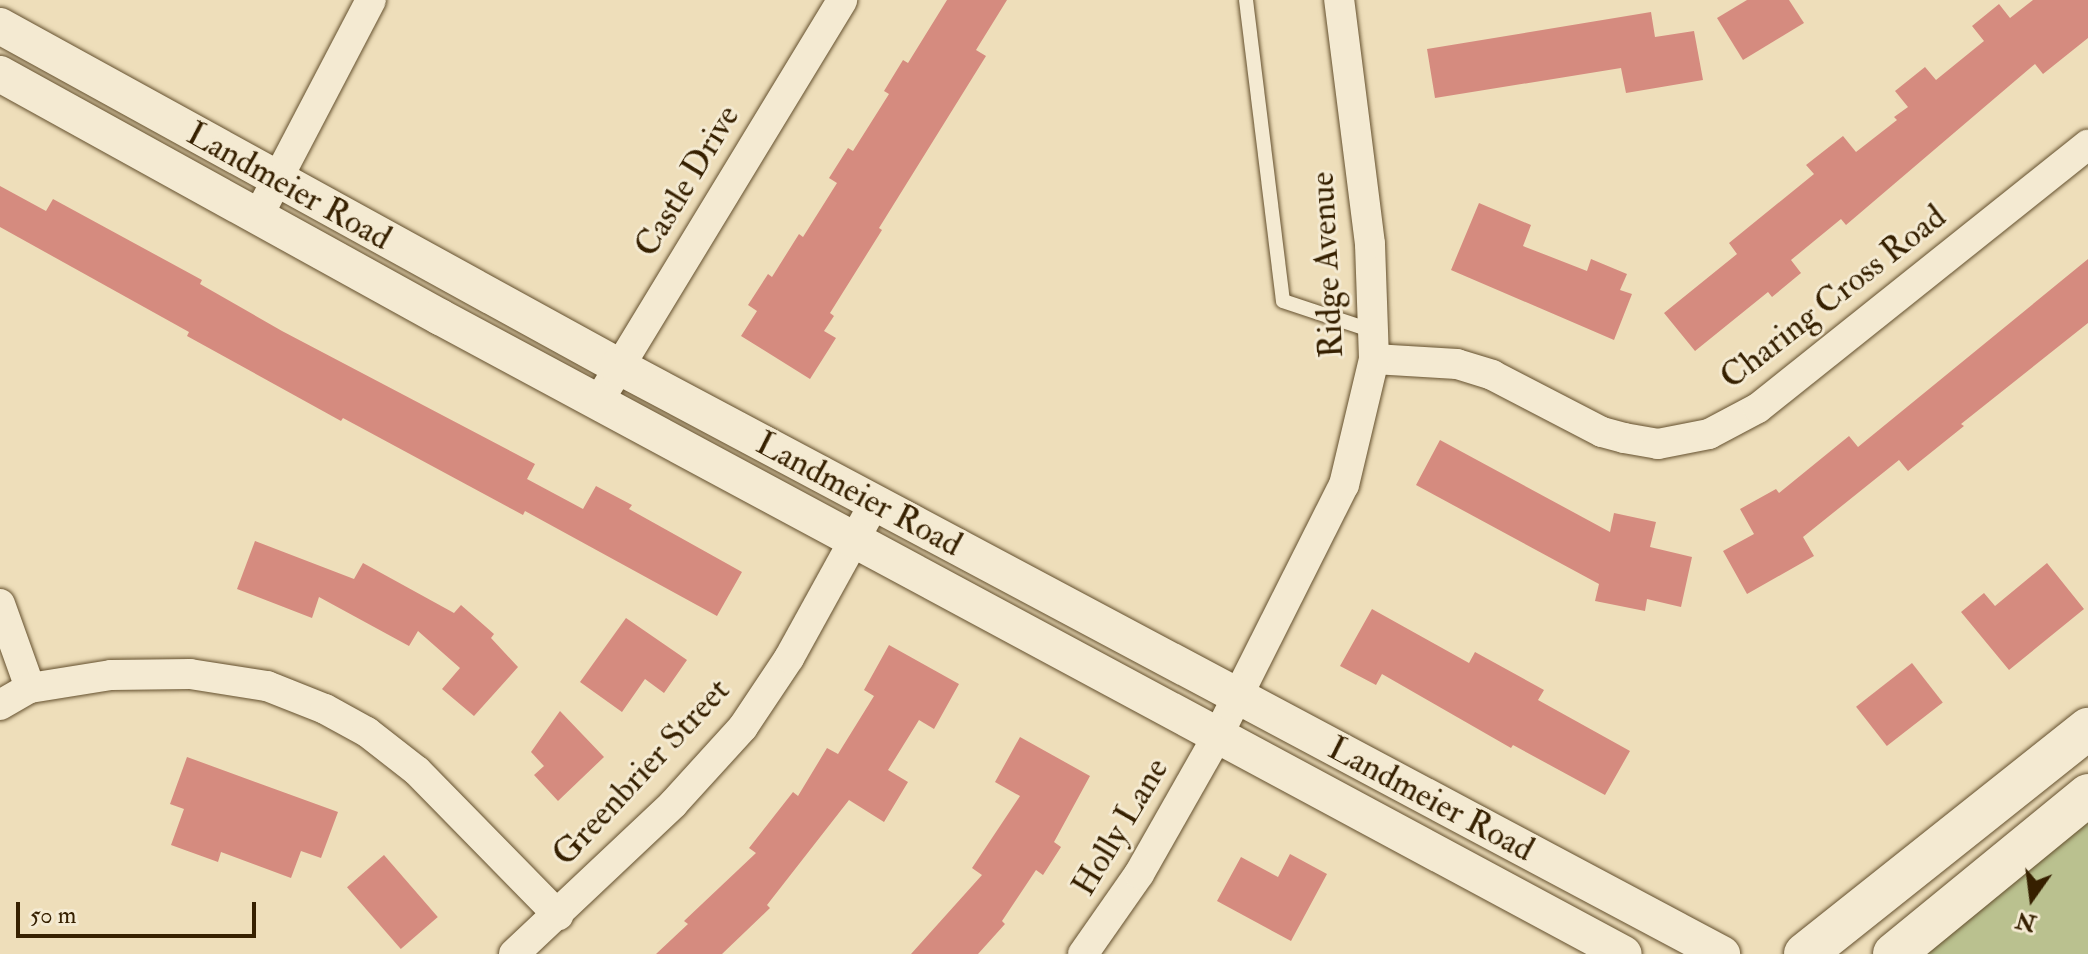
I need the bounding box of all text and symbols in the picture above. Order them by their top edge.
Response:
street label: Castle Drive [626,98,748,264]
street label: Landmeier Road [180,113,398,259]
street label: Ridge Avenue [1302,171,1352,359]
street label: Charing Cross Road [1712,196,1954,398]
street label: Landmeier Road [749,423,969,565]
street label: Greenbrier Street [544,670,738,874]
street label: Landmeier Road [1321,728,1541,870]
street label: Holly Lane [1063,751,1177,903]
north arrow [1992,858,2072,938]
scale bar [20,886,260,936]
text: 50 m [30,900,76,931]
text: N [2013,905,2039,937]

